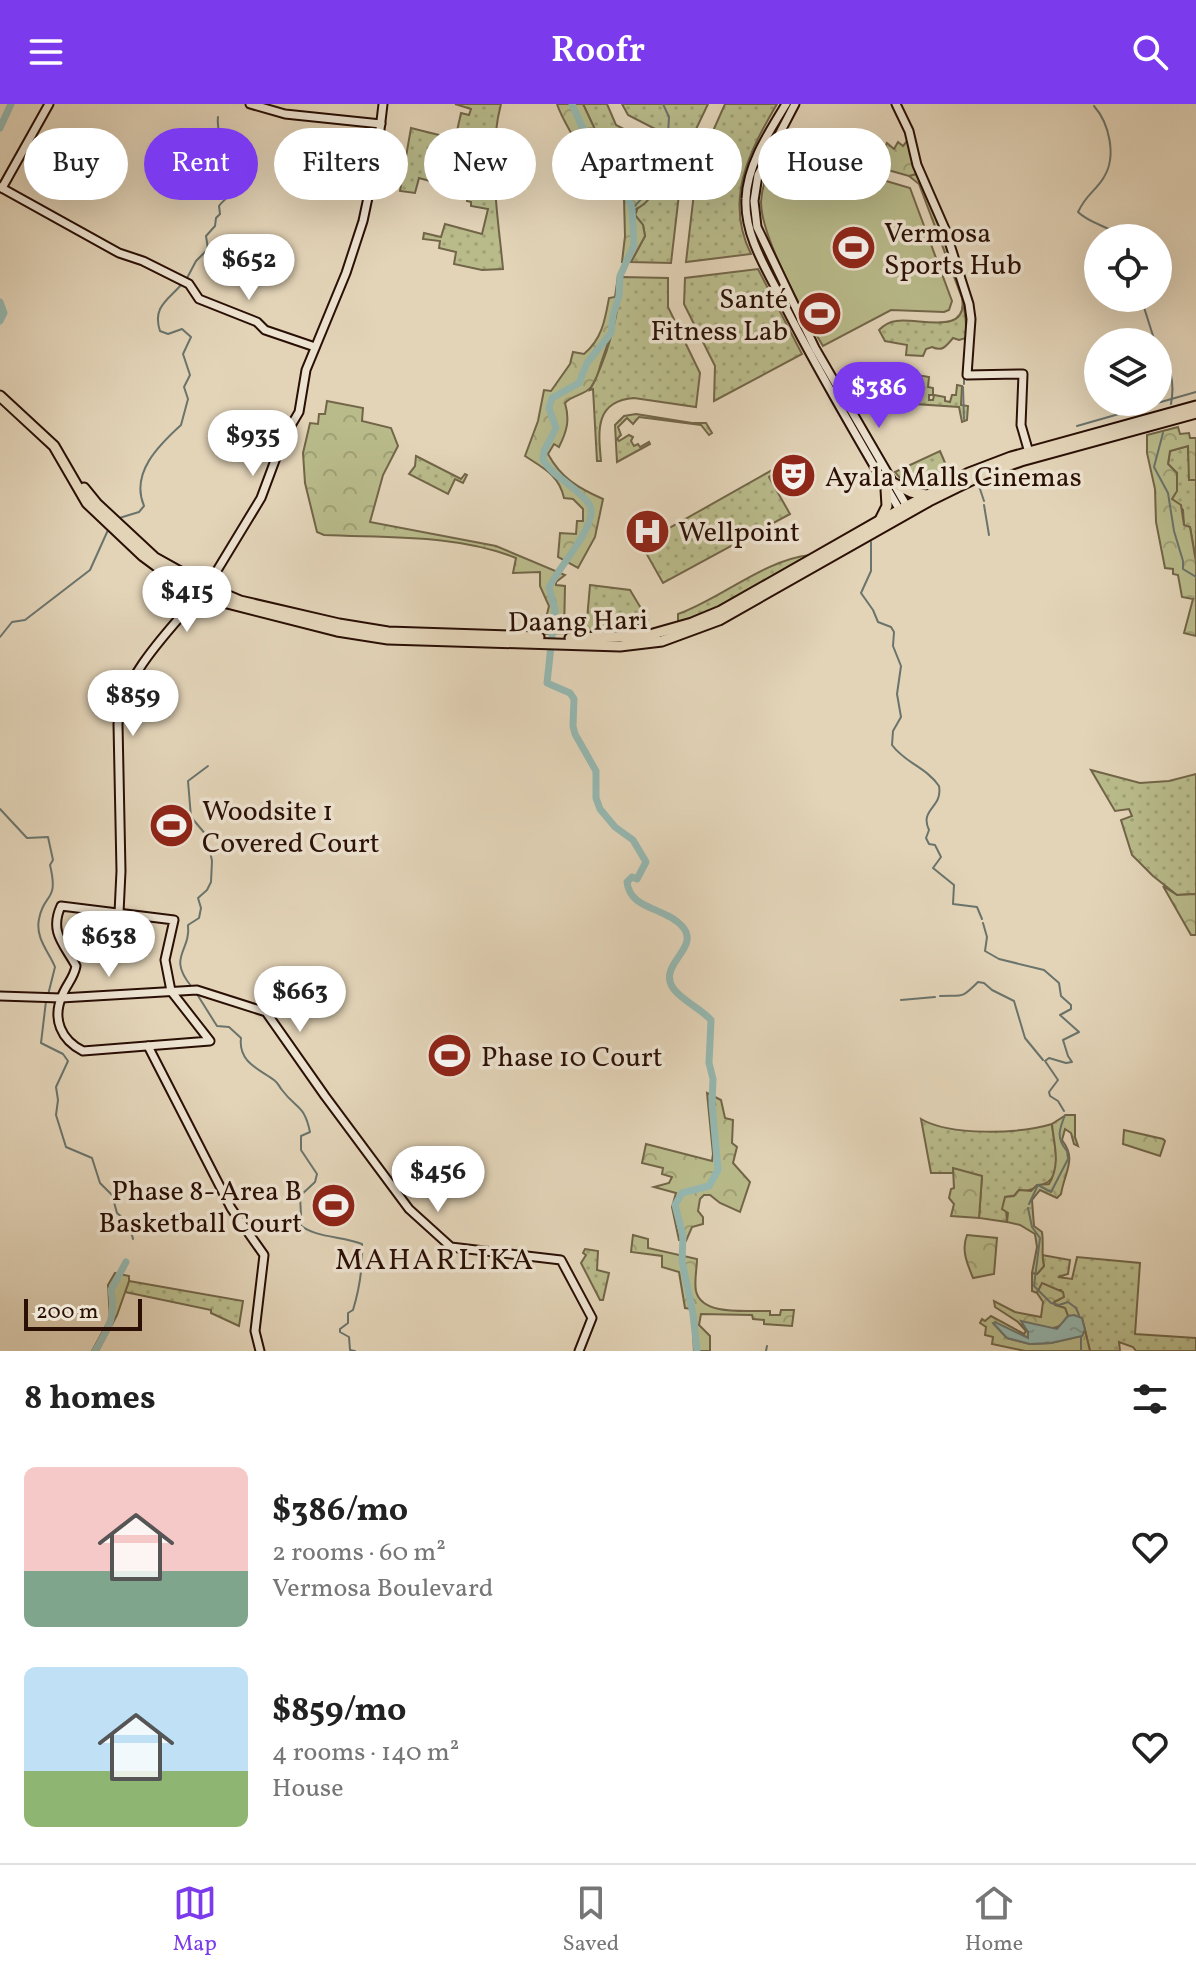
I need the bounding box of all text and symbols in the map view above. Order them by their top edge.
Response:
text: Roofr [551,27,645,77]
icon: menu [24,30,68,74]
icon: search [1128,30,1172,74]
chip: Buy [24,128,128,200]
chip: Rent [144,128,258,200]
chip: Filters [274,128,408,200]
chip: New [424,128,536,200]
chip: Apartment [552,128,742,200]
chip: House [758,128,891,200]
place label: Vermosa Sports Hub [884,215,1022,286]
sports icon: Vermosa Sports Hub [829,224,877,272]
map controls [1084,224,1172,416]
button: locate [1084,224,1172,312]
pin: $652 [202,234,296,302]
text: $652 [222,242,276,278]
place label: Santé Fitness Lab [650,281,788,352]
sports icon: Santé Fitness Lab [795,290,843,338]
button: layers [1084,328,1172,416]
pin: $386 [832,362,926,430]
text: $386 [851,370,907,406]
pin: $935 [206,410,300,478]
text: $935 [226,418,280,454]
theatre icon: Ayala Malls Cinemas [770,452,818,500]
place label: Ayala Malls Cinemas [825,459,1082,498]
hospital icon: Wellpoint [623,507,671,555]
place label: Wellpoint [678,514,800,553]
pin: $415 [140,566,234,634]
text: $415 [160,574,214,610]
street label: Daang Hari [508,602,648,643]
pin: $859 [86,670,180,738]
text: $859 [106,678,160,714]
place label: Woodsite 1 Covered Court [202,793,380,864]
sports icon: Woodsite 1 Covered Court [147,802,195,850]
pin: $638 [62,911,156,979]
text: $638 [81,919,137,955]
pin: $663 [253,966,347,1034]
text: $663 [272,974,328,1010]
sports icon: Phase 10 Court [426,1032,474,1080]
place label: Phase 10 Court [481,1039,663,1078]
pin: $456 [391,1146,485,1214]
text: $456 [410,1154,466,1190]
place label: Phase 8- Area B Basketball Court [99,1173,302,1244]
sports icon: Phase 8- Area B Basketball Court [309,1182,357,1230]
district label: MAHARLIKA [335,1240,535,1282]
scale bar [24,1295,142,1331]
text: 200 m [36,1297,98,1328]
text: 8 homes [24,1376,156,1423]
icon: filters [1128,1377,1172,1421]
text: $386/mo [272,1488,408,1535]
icon: home [88,1499,184,1595]
icon: heart [1128,1525,1172,1569]
text: 2 rooms · 60 m² [272,1535,446,1571]
text: Vermosa Boulevard [272,1571,493,1607]
text: $859/mo [272,1688,406,1735]
icon: home [88,1699,184,1795]
icon: heart [1128,1725,1172,1769]
text: 4 rooms · 140 m² [272,1735,459,1771]
text: House [272,1771,344,1807]
tab: Map [173,1881,217,1960]
tab: Saved [563,1881,619,1960]
tab: Home [965,1881,1023,1960]

